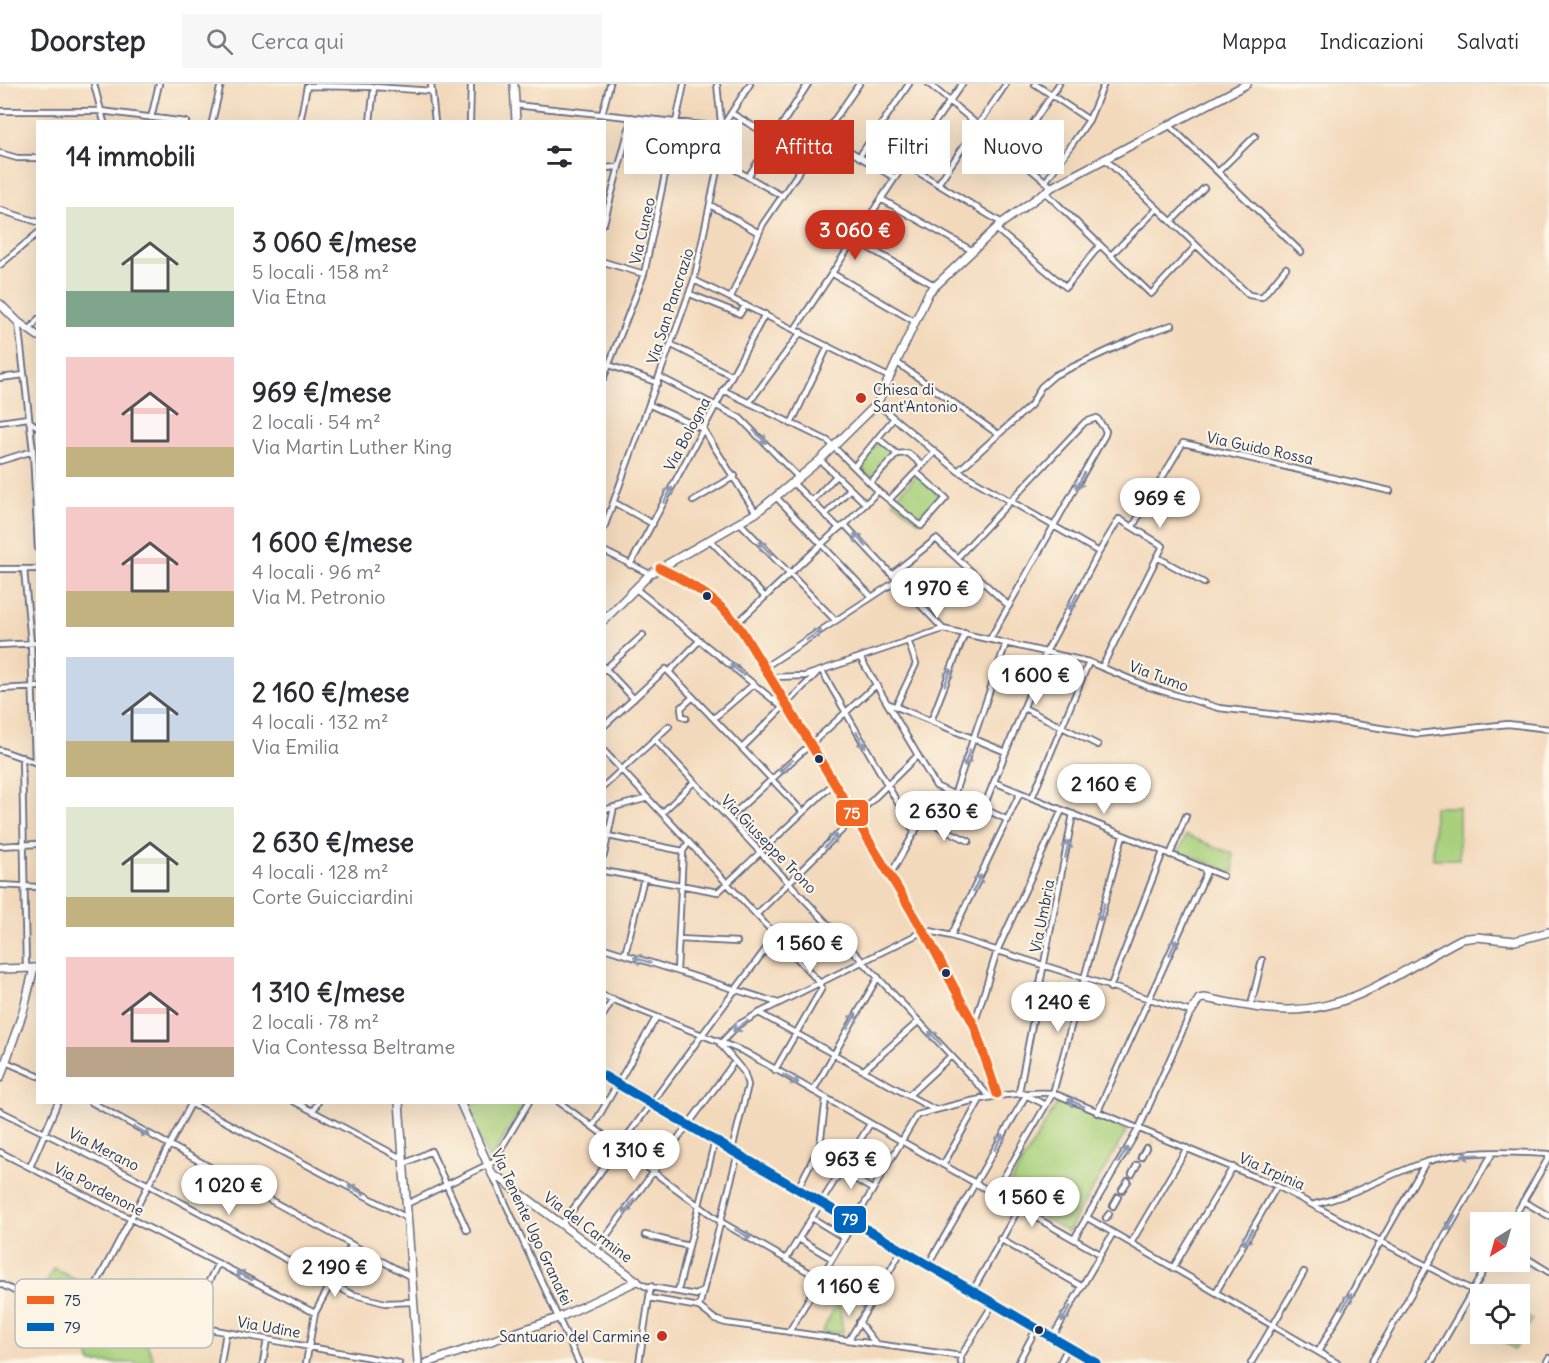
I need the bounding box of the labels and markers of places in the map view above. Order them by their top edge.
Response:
pin: 3 060 € [800,210,910,261]
place label: Chiesa di Sant'Antonio [873,380,958,416]
marker: Chiesa di Sant'Antonio [854,391,868,405]
pin: 969 € [1118,478,1202,529]
pin: 1 970 € [882,568,992,619]
unlabelled marker [701,590,713,602]
pin: 1 600 € [981,655,1091,706]
unlabelled marker [813,753,825,765]
pin: 2 160 € [1049,764,1159,815]
pin: 2 630 € [889,791,999,842]
pin: 1 560 € [755,923,865,974]
unlabelled marker [940,967,952,979]
pin: 1 240 € [1003,982,1113,1033]
pin: 1 310 € [579,1130,689,1181]
pin: 963 € [809,1139,893,1190]
pin: 1 020 € [174,1165,284,1216]
pin: 1 560 € [977,1177,1087,1228]
pin: 2 190 € [280,1247,390,1298]
pin: 1 160 € [794,1266,904,1317]
unlabelled marker [1033,1324,1045,1336]
place label: Santuario del Carmine [499,1327,650,1346]
marker: Santuario del Carmine [655,1329,669,1343]

